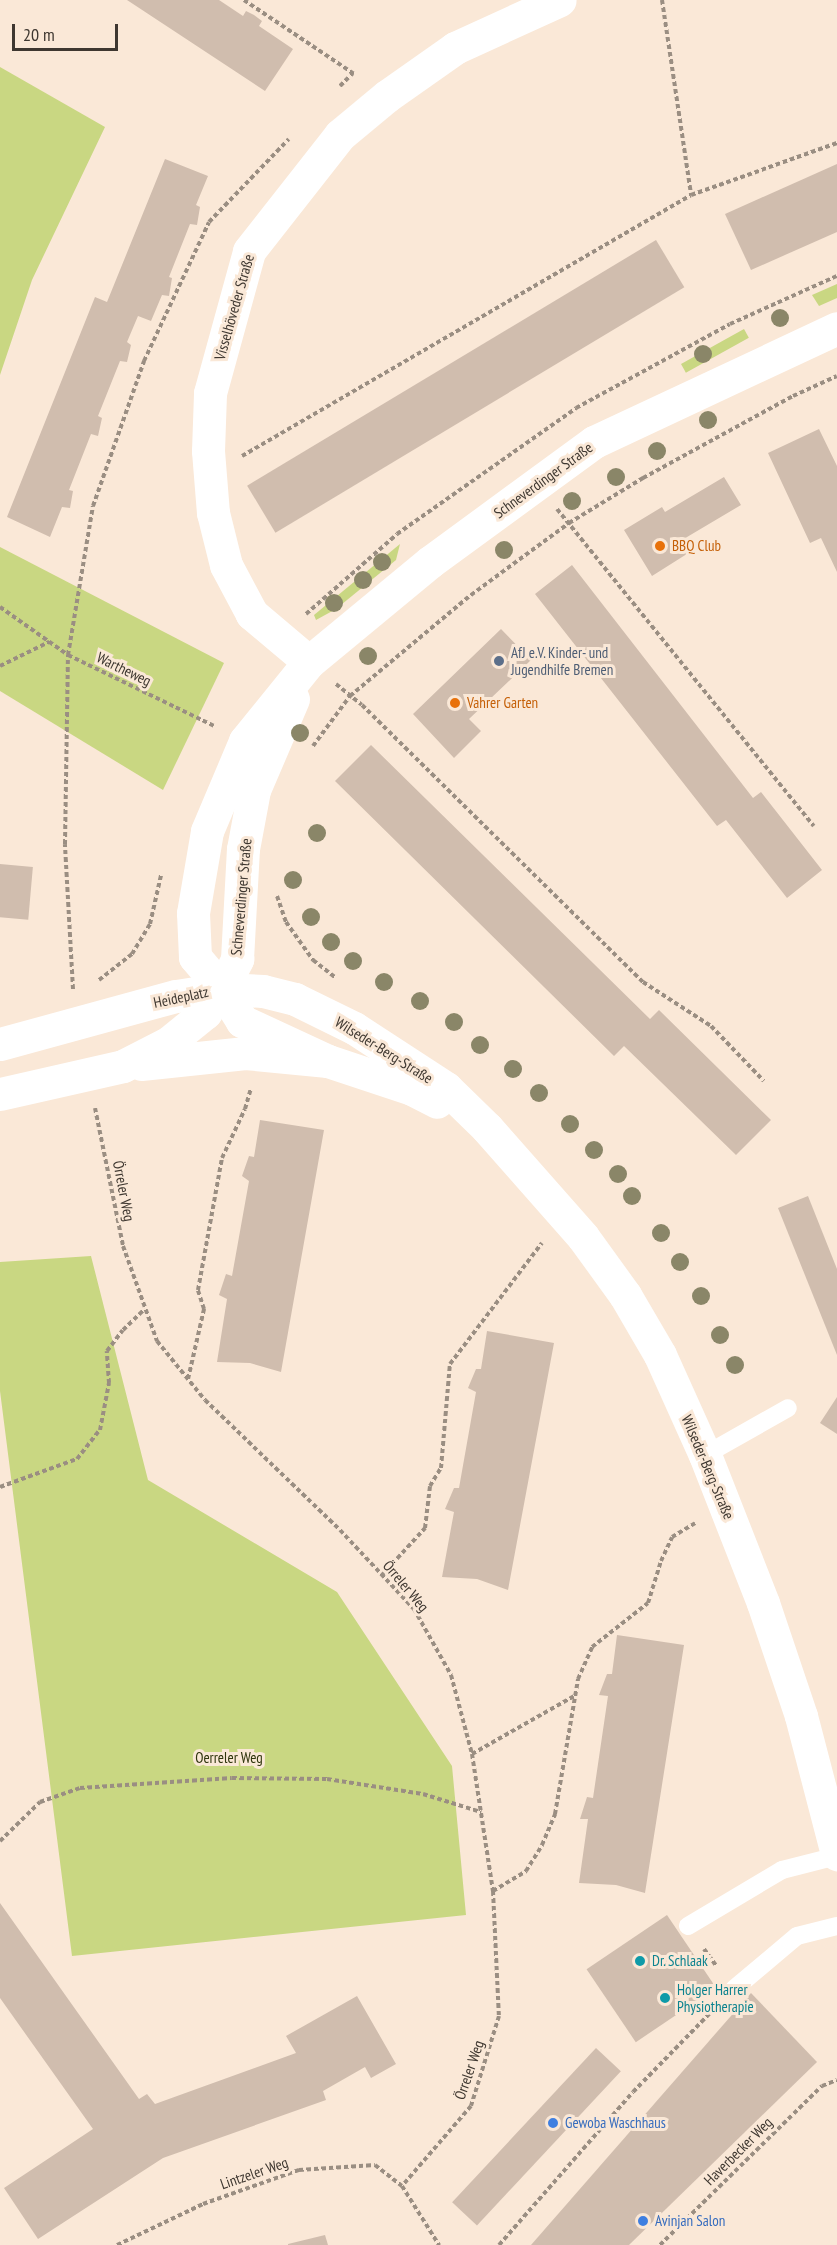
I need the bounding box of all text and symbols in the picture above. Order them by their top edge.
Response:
scale bar [15,12,122,50]
text: 20 m [23,23,55,46]
street label: Visselhöveder Straße [210,252,258,362]
street label: Schneverdinger Straße [490,438,596,522]
place label: BBQ Club [672,537,721,555]
marker: BBQ Club [653,539,667,553]
place label: AfJ e.V. Kinder- und Jugendhilfe Bremen [511,643,613,678]
street label: Wartheweg [94,648,154,690]
marker: AfJ e.V. Kinder- und Jugendhilfe Bremen [492,654,506,668]
place label: Vahrer Garten [467,694,538,712]
marker: Vahrer Garten [448,696,462,710]
street label: Schneverdinger Straße [227,838,255,956]
street label: Heideplatz [152,982,210,1012]
street label: Wilseder-Berg-Straße [332,1013,436,1087]
street label: Örreler Weg [109,1159,139,1223]
street label: Wilseder-Berg-Straße [678,1412,738,1522]
street label: Örreler Weg [379,1557,433,1615]
park label: Oerreler Weg [195,1749,263,1767]
place label: Dr. Schlaak [652,1952,709,1970]
marker: Dr. Schlaak [633,1954,647,1968]
place label: Holger Harrer Physiotherapie [677,1980,754,2015]
marker: Holger Harrer Physiotherapie [658,1991,672,2005]
street label: Örreler Weg [450,2038,488,2102]
street label: Haverbecker Weg [700,2113,776,2189]
place label: Gewoba Waschhaus [565,2114,666,2132]
marker: Gewoba Waschhaus [546,2116,560,2130]
street label: Lintzeler Weg [218,2153,290,2193]
place label: Avinjan Salon [655,2212,725,2230]
marker: Avinjan Salon [636,2214,650,2228]

